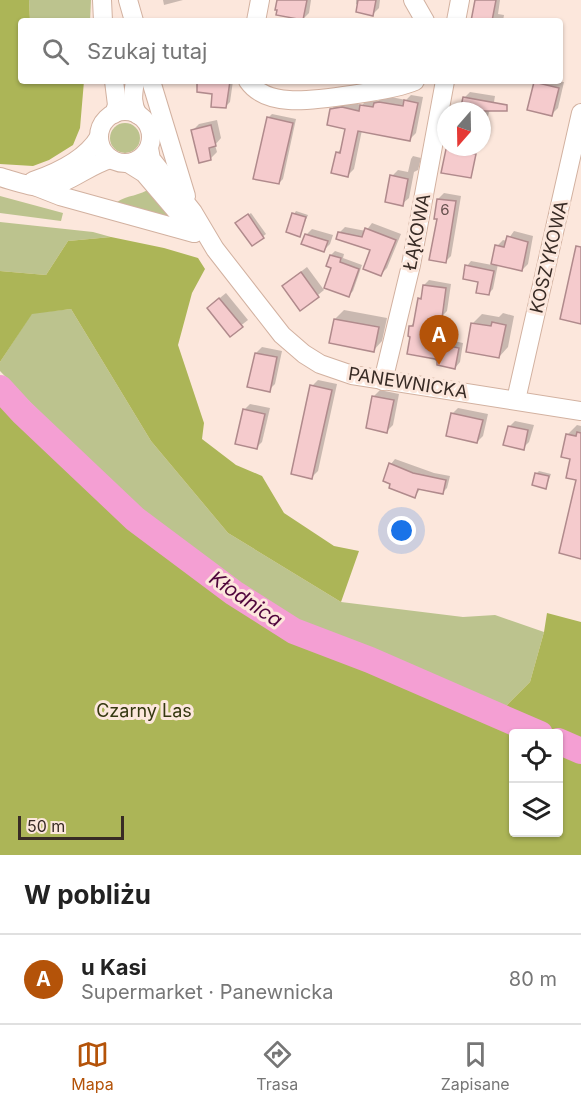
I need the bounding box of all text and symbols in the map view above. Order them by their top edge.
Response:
search box [18,18,563,84]
icon: search [39,35,72,68]
text: Szukaj tutaj [87,38,207,64]
north arrow [437,102,491,156]
street label: ŁĄKOWA [399,192,434,272]
street label: KOSZYKOWA [525,199,572,315]
house number: 6 [440,200,450,219]
pin: A [420,316,458,365]
street label: PANEWNICKA [347,363,469,402]
your location [387,516,416,545]
water label: Kłodnica [205,566,287,632]
park label: Czarny Las [96,700,192,721]
map controls [509,729,563,837]
button: locate [509,729,563,783]
button: layers [509,783,563,837]
scale bar [18,813,124,840]
text: 50 m [27,816,65,836]
text: W pobliżu [24,879,151,910]
text: u Kasi [81,954,147,980]
text: A [36,967,51,991]
text: 80 m [509,967,557,991]
text: Supermarket · Panewnicka [81,980,334,1004]
tab: Mapa [71,1038,114,1094]
tab: Trasa [256,1038,298,1094]
tab: Zapisane [441,1038,510,1094]

